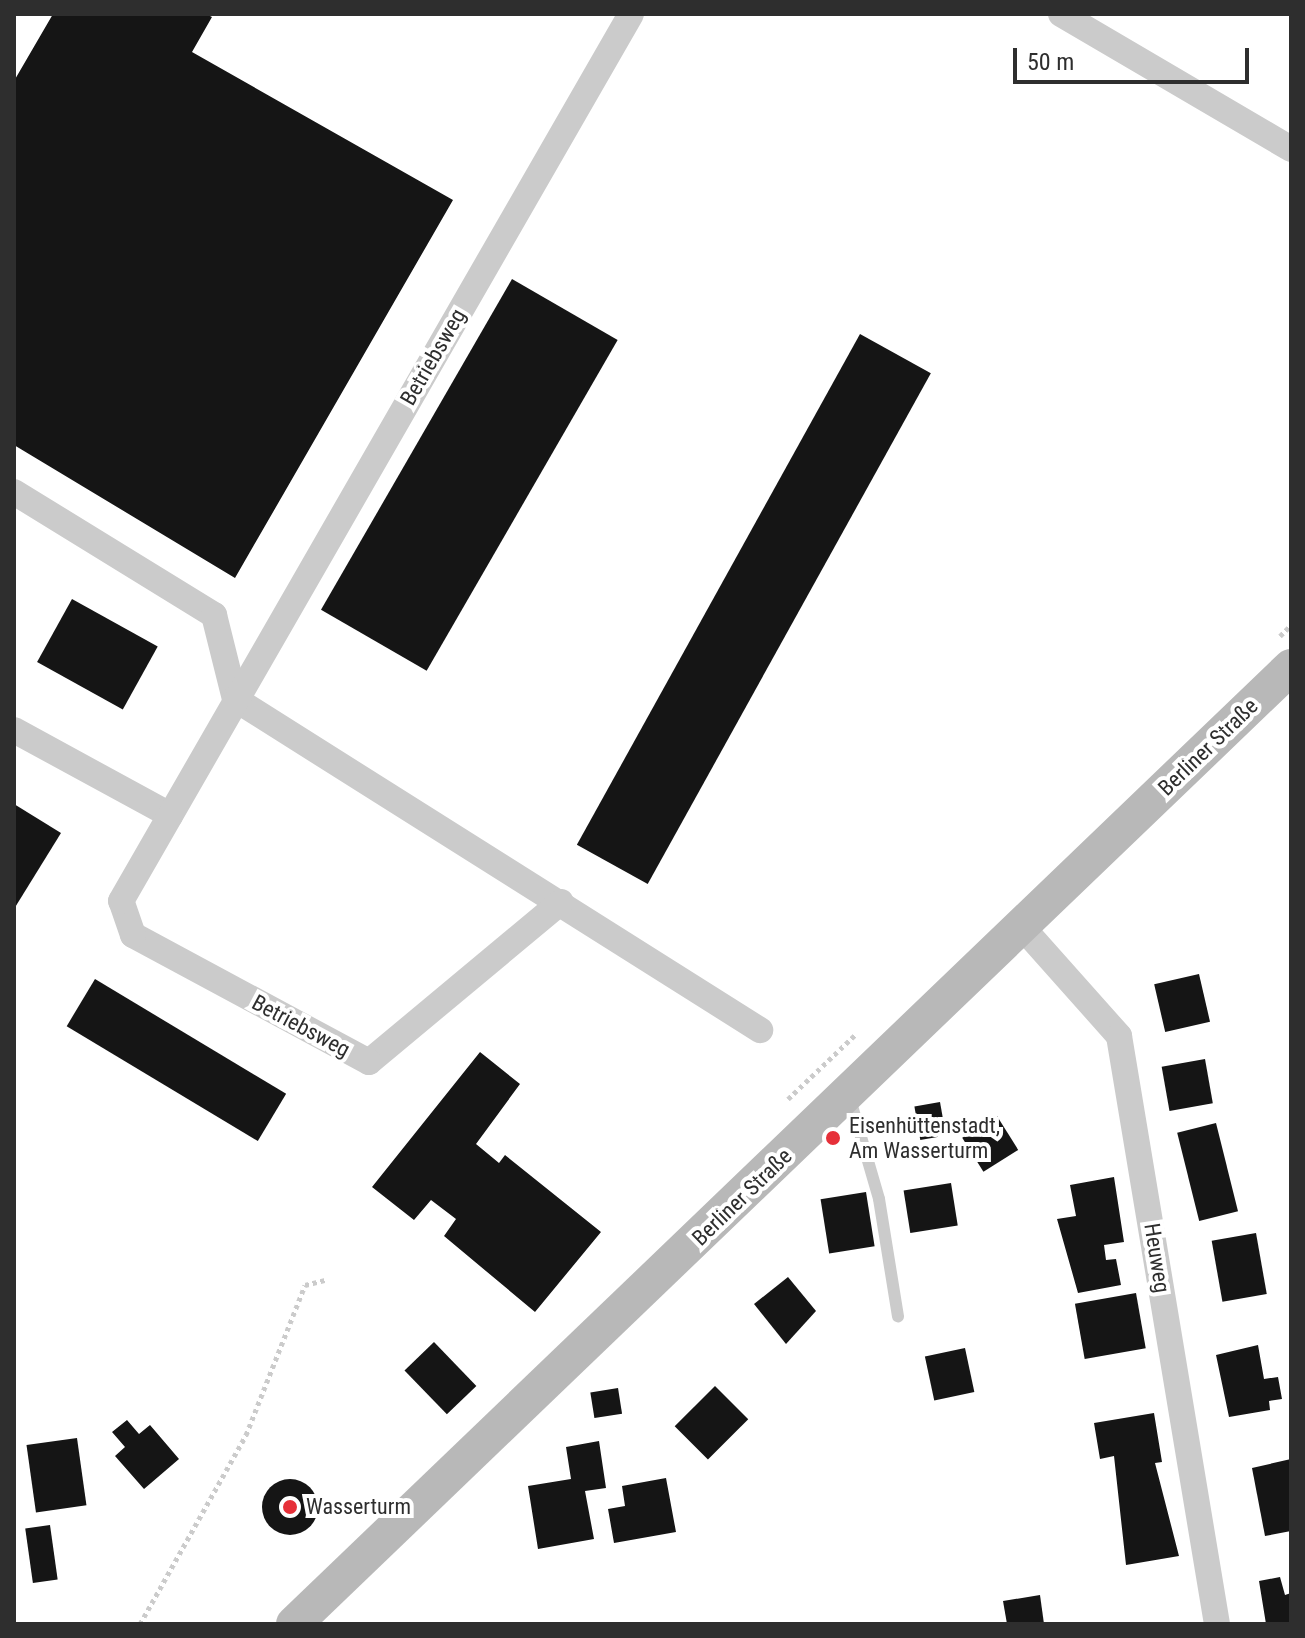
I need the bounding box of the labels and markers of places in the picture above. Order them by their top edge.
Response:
place label: Eisenhüttenstadt, Am Wasserturm [849,1112,1000,1164]
marker: Eisenhüttenstadt, Am Wasserturm [824,1129,842,1147]
place label: Wasserturm [306,1494,411,1520]
marker: Wasserturm [281,1498,299,1516]

